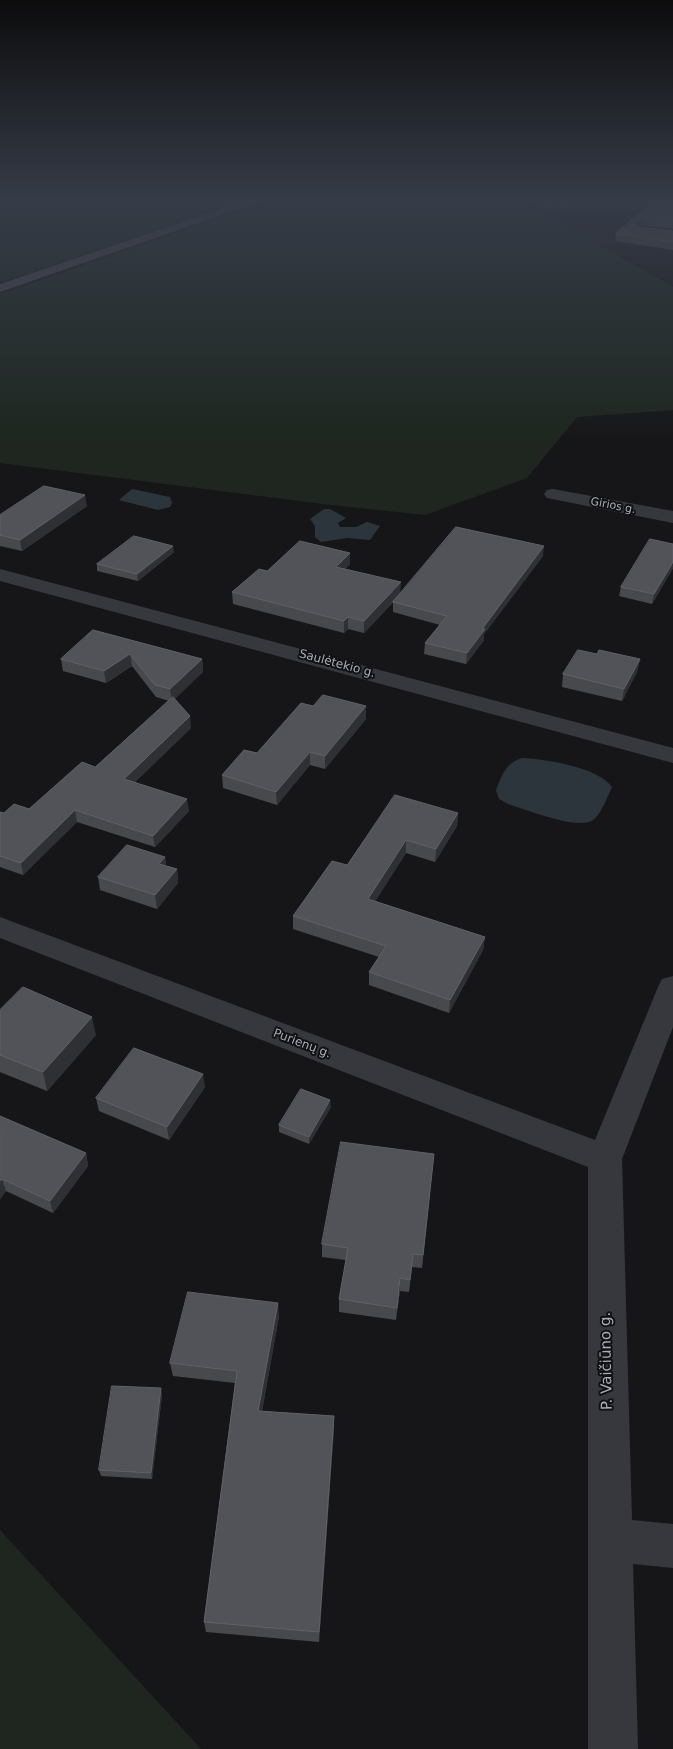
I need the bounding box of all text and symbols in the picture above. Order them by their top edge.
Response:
street label: Girios g. [589,495,637,517]
street label: Saulėtekio g. [297,647,377,681]
street label: Purienų g. [271,1026,333,1062]
street label: P. Vaičiūno g. [597,1312,617,1410]

